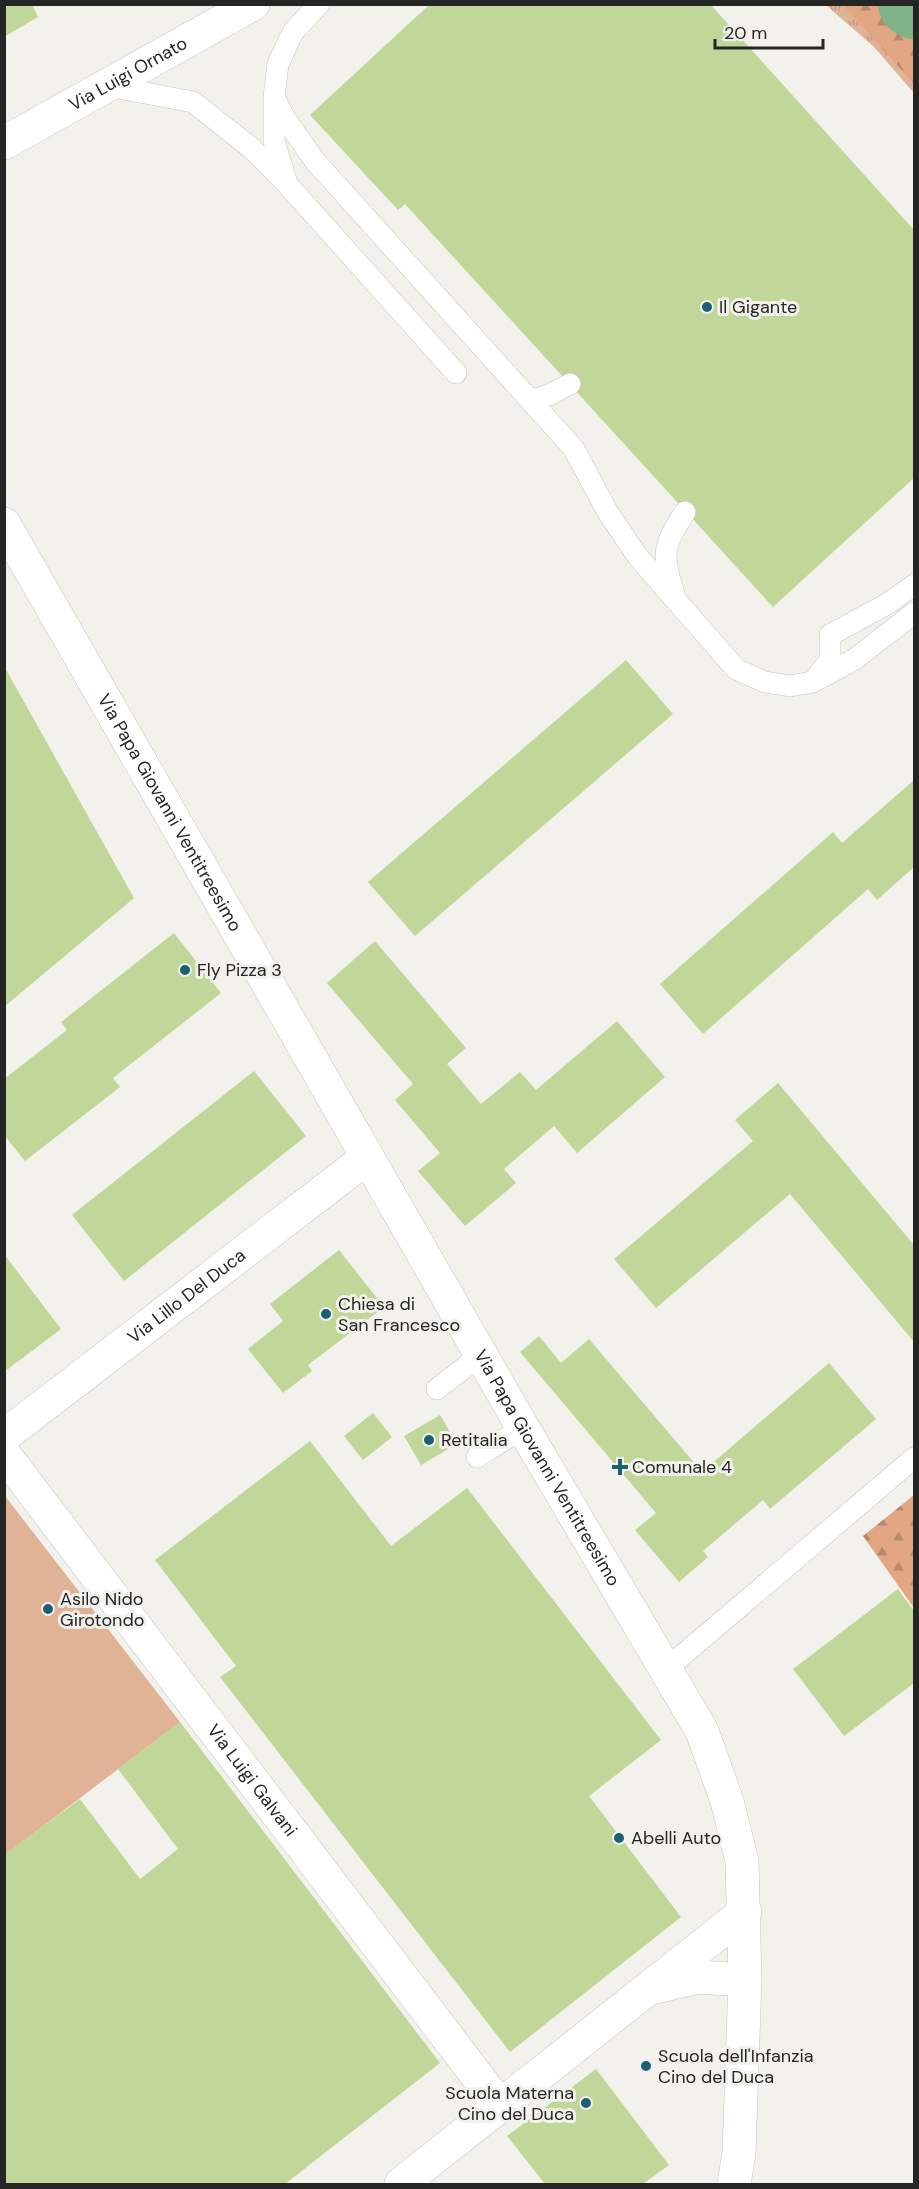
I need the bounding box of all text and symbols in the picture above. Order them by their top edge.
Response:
scale bar [715,12,823,50]
text: 20 m [724,21,767,45]
street label: Via Luigi Ornato [64,31,192,117]
place label: Il Gigante [719,295,797,319]
marker: Il Gigante [700,300,714,314]
street label: Via Papa Giovanni Ventitreesimo [92,690,248,936]
place label: Fly Pizza 3 [197,958,282,982]
marker: Fly Pizza 3 [178,963,192,977]
street label: Via Lillo Del Duca [123,1243,250,1349]
place label: Chiesa di San Francesco [338,1292,460,1337]
marker: Chiesa di San Francesco [319,1307,333,1321]
street label: Via Papa Giovanni Ventitreesimo [468,1345,626,1591]
place label: Retitalia [441,1428,507,1452]
marker: Retitalia [422,1433,436,1447]
place label: Comunale 4 [632,1455,732,1479]
marker: Comunale 4 [613,1460,627,1474]
place label: Asilo Nido Girotondo [60,1587,144,1632]
marker: Asilo Nido Girotondo [41,1602,55,1616]
street label: Via Luigi Galvani [202,1719,303,1841]
place label: Abelli Auto [631,1826,721,1850]
marker: Abelli Auto [612,1831,626,1845]
place label: Scuola dell'Infanzia Cino del Duca [658,2044,814,2089]
marker: Scuola dell'Infanzia Cino del Duca [639,2059,653,2073]
place label: Scuola Materna Cino del Duca [445,2081,574,2126]
marker: Scuola Materna Cino del Duca [579,2096,593,2110]

